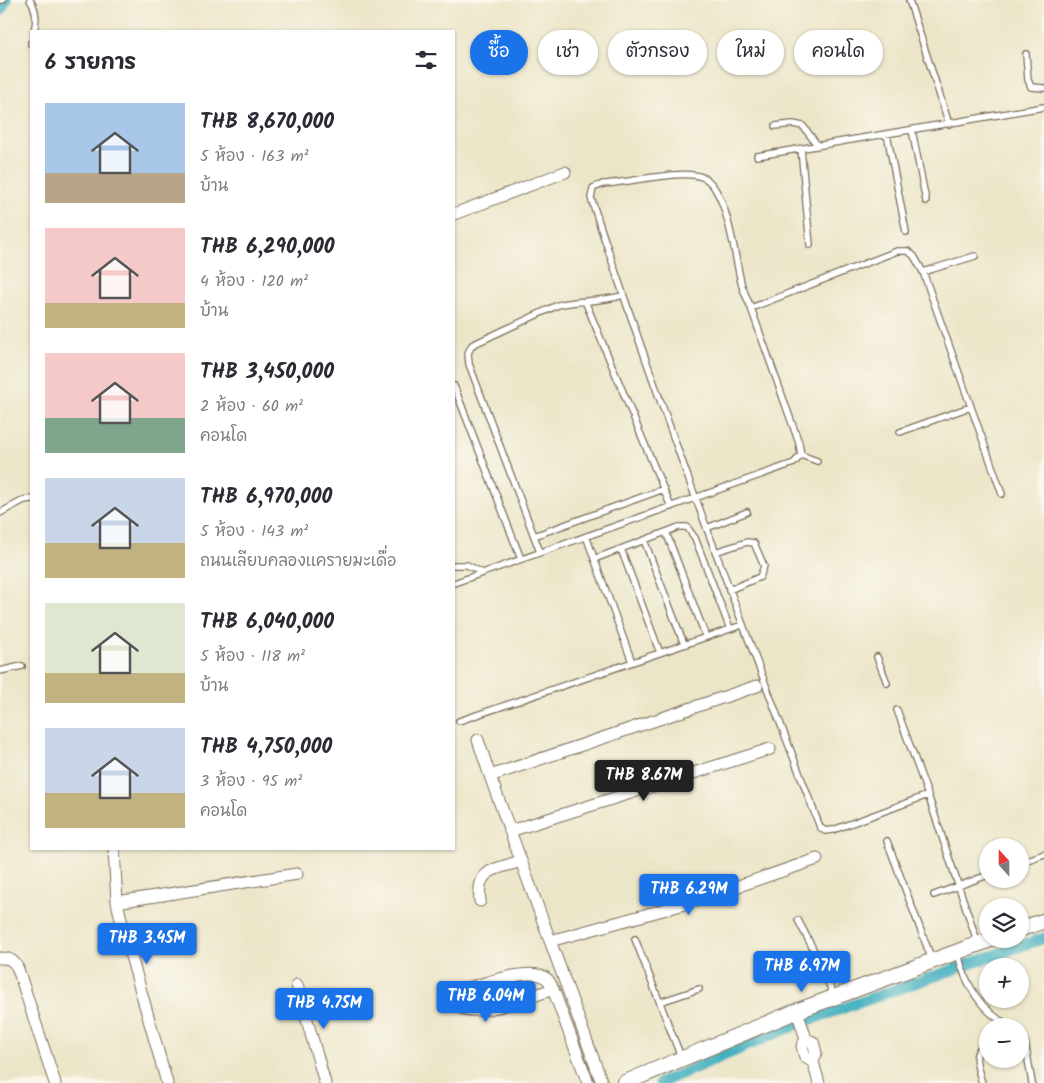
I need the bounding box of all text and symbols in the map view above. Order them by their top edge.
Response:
chip: ซื้อ [470,30,528,75]
chip: เช่า [538,30,598,75]
chip: ตัวกรอง [608,30,707,75]
chip: ใหม่ [717,30,784,75]
chip: คอนโด [794,30,883,75]
icon: filters [412,46,440,74]
text: 6 รายการ [45,47,136,80]
text: THB 8,670,000 [200,106,334,139]
icon: home [85,123,145,183]
text: 5 ห้อง · 163 m² [200,144,308,169]
text: บ้าน [200,174,228,199]
text: THB 6,290,000 [200,231,335,264]
icon: home [85,248,145,308]
text: 4 ห้อง · 120 m² [200,269,308,294]
text: บ้าน [200,299,228,324]
text: THB 3,450,000 [200,356,334,389]
icon: home [85,373,145,433]
text: 2 ห้อง · 60 m² [200,394,303,419]
text: คอนโด [200,424,247,449]
text: THB 6,970,000 [200,481,332,514]
icon: home [85,498,145,558]
text: 5 ห้อง · 143 m² [200,519,308,544]
text: ถนนเลียบคลองแครายมะเดื่อ [200,549,396,574]
text: THB 6,040,000 [200,606,334,639]
icon: home [85,623,145,683]
text: 5 ห้อง · 118 m² [200,644,305,669]
text: บ้าน [200,674,228,699]
text: THB 4,750,000 [200,731,332,764]
icon: home [85,748,145,808]
pin: THB 8.67M [587,760,701,802]
text: THB 8.67M [606,763,682,788]
text: 3 ห้อง · 95 m² [200,769,302,794]
text: คอนโด [200,799,247,824]
north arrow [979,838,1029,888]
map controls [979,838,1029,1068]
pin: THB 6.29M [632,874,746,916]
text: THB 6.29M [650,877,728,902]
button: layers [979,898,1029,948]
pin: THB 3.45M [90,922,204,965]
text: THB 3.45M [109,926,185,951]
pin: THB 6.97M [745,950,859,993]
text: THB 6.97M [764,954,840,979]
button: + [979,958,1029,1008]
pin: THB 6.04M [429,980,543,1023]
text: THB 6.04M [448,984,524,1009]
pin: THB 4.75M [267,988,381,1030]
text: THB 4.75M [286,991,362,1016]
button: − [979,1018,1029,1068]

